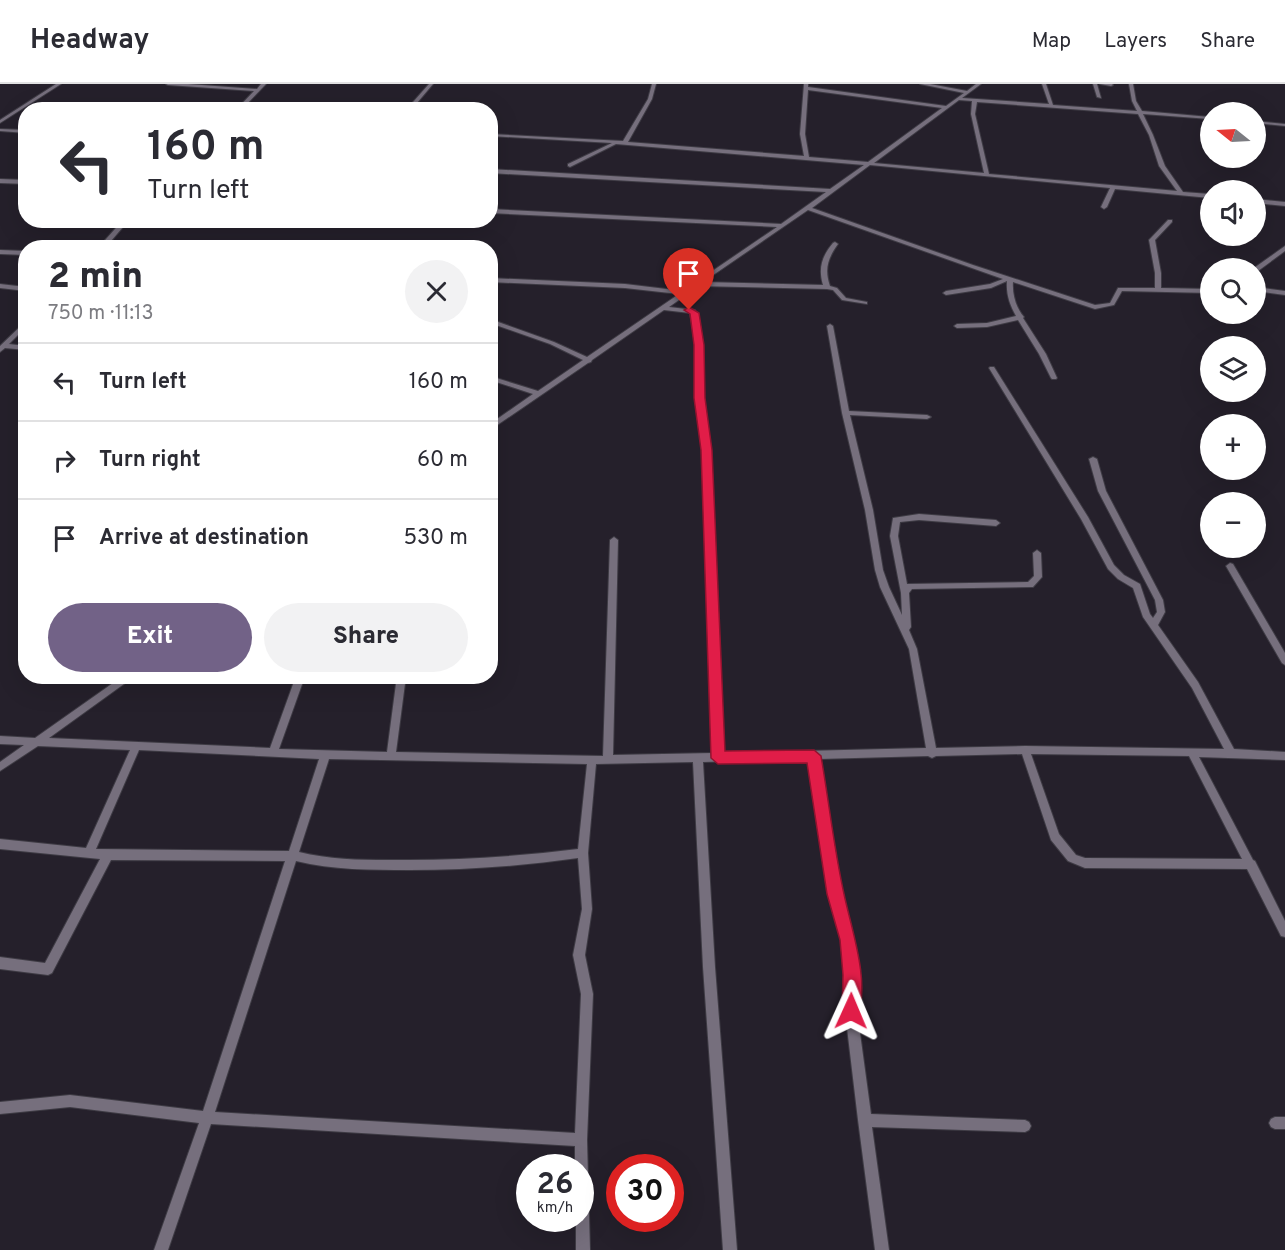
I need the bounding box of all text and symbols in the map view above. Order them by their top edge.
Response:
text: Headway [30,23,149,59]
text: Map [1032,28,1071,55]
text: Layers [1104,28,1167,55]
text: Share [1200,28,1255,55]
north arrow [1200,102,1266,168]
map controls [1200,102,1266,558]
text: 160 m [147,122,265,175]
icon: left [48,126,126,204]
text: Turn left [147,174,249,208]
button: sound [1200,180,1266,246]
pin [663,248,714,310]
text: 2 min [48,255,143,301]
icon: arrive [672,257,705,290]
button: search [1200,258,1266,324]
button: close [405,260,468,323]
text: 750 m · 11:13 [48,301,154,327]
button: layers [1200,336,1266,402]
icon: left [48,366,81,399]
text: Turn left [99,369,187,396]
text: 160 m [409,369,468,396]
button: + [1200,414,1266,480]
icon: right [48,444,81,477]
text: Turn right [99,447,201,474]
text: 60 m [417,447,468,474]
button: − [1200,492,1266,558]
icon: arrive [48,522,81,555]
text: Arrive at destination [99,525,309,552]
text: 530 m [403,525,468,552]
button: Exit [48,603,252,672]
button: Share [264,603,468,672]
position arrow [819,979,883,1043]
speed limit sign: 30 [606,1154,684,1232]
text: 26 [537,1167,573,1204]
text: km/h [537,1199,573,1218]

